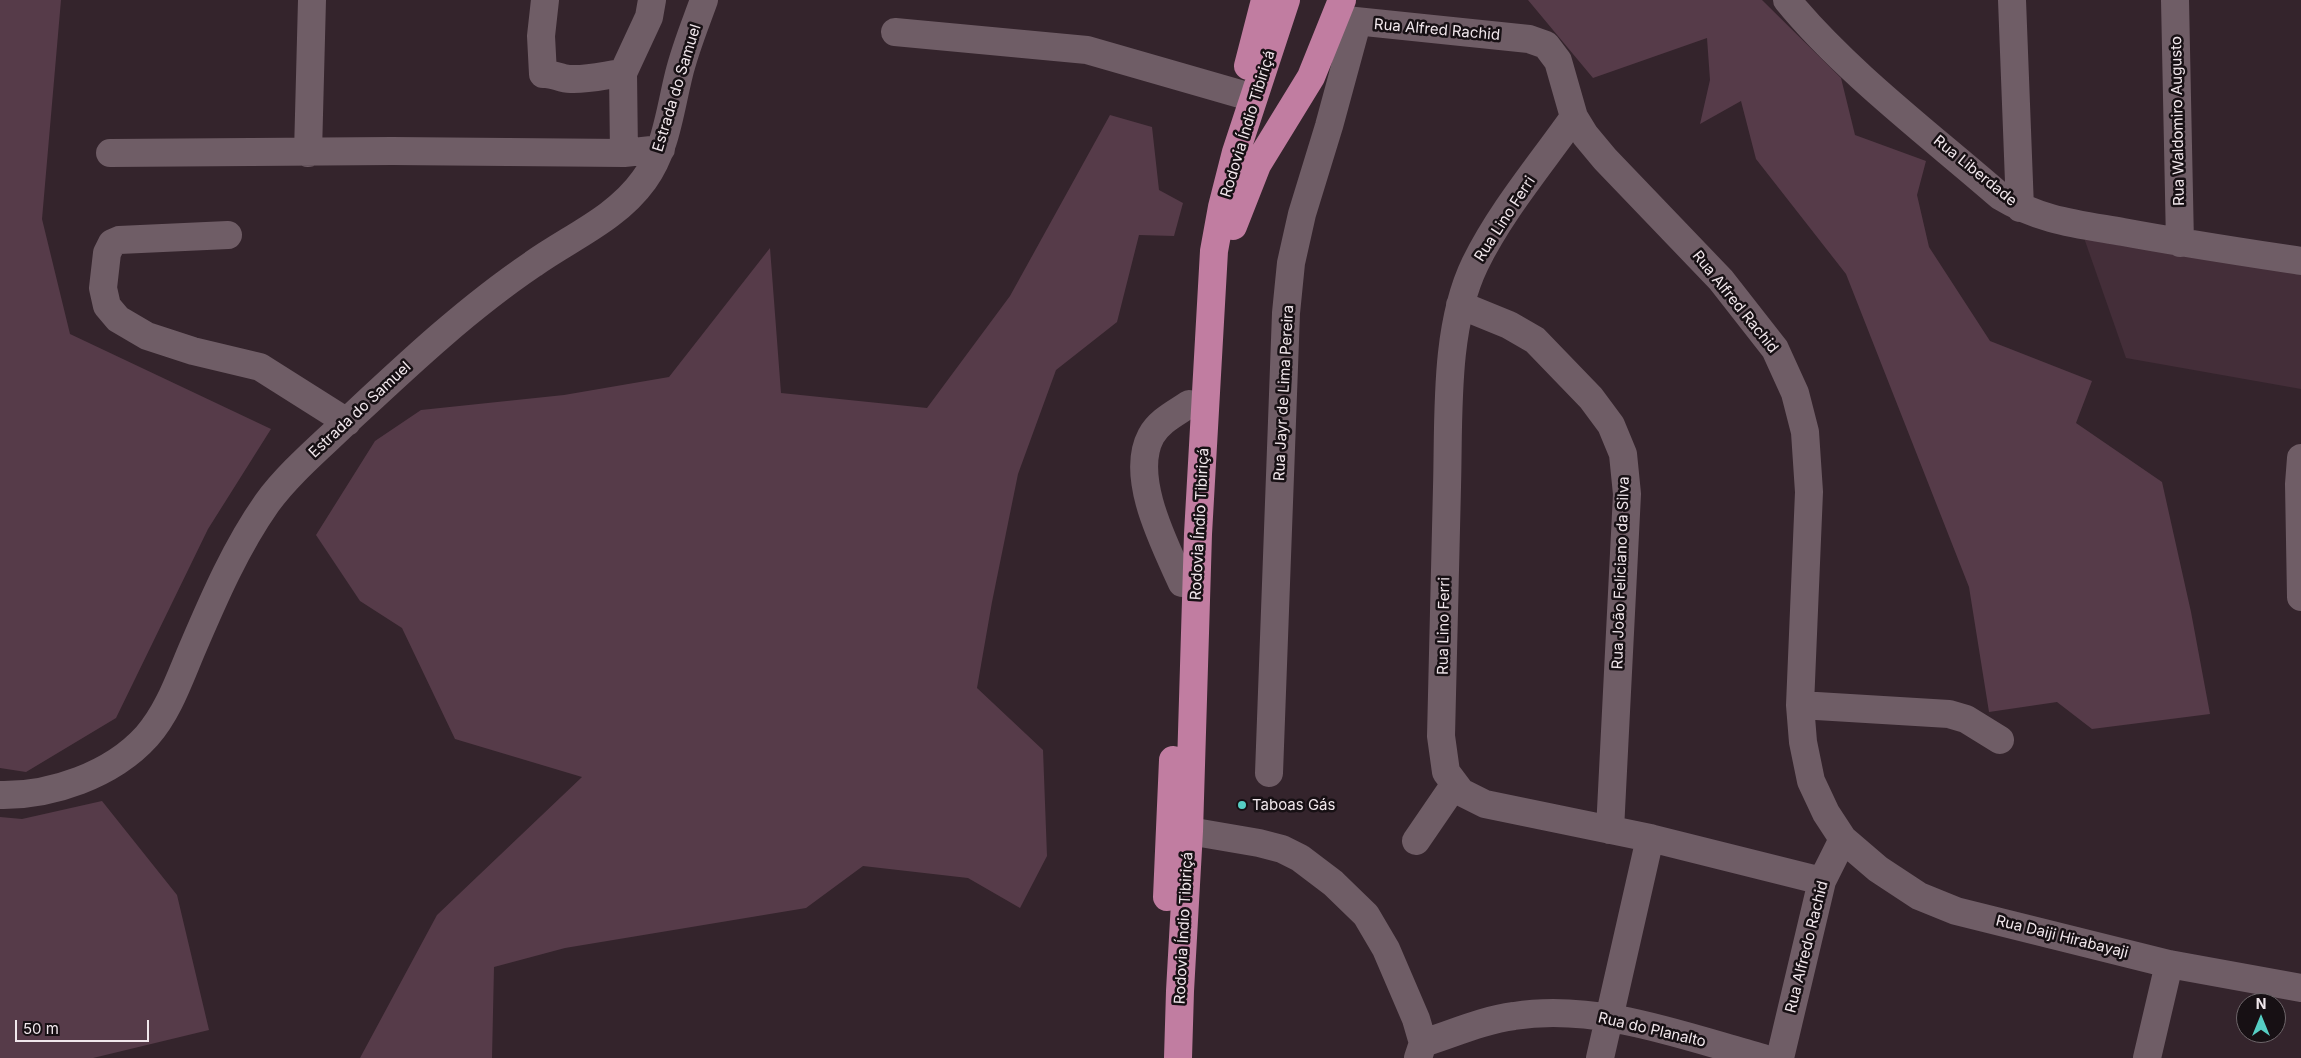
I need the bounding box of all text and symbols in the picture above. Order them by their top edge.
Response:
street label: Rua Alfred Rachid [1373,16,1501,44]
street label: Estrada do Samuel [649,22,705,154]
street label: Rua Waldomiro Augusto [2168,36,2188,206]
street label: Rodovia Índio Tibiriçá [1217,48,1279,200]
street label: Rua Liberdade [1930,132,2020,210]
street label: Rua Lino Ferri [1471,173,1539,265]
street label: Rua Alfred Rachid [1688,247,1782,357]
street label: Rua Jayr de Lima Pereira [1270,304,1298,482]
street label: Estrada do Samuel [305,358,415,462]
street label: Rodovia Índio Tibiriçá [1187,447,1213,601]
street label: Rua João Feliciano da Silva [1609,476,1633,670]
street label: Rua Lino Ferri [1434,577,1454,675]
place label: Taboas Gás [1252,796,1335,814]
marker: Taboas Gás [1236,799,1248,811]
street label: Rodovia Índio Tibiriçá [1171,851,1197,1005]
street label: Rua Alfredo Rachid [1782,879,1832,1015]
street label: Rua Daiji Hirabayaji [1994,912,2130,962]
north arrow [2236,993,2286,1043]
text: N [2256,995,2266,1012]
street label: Rua do Planalto [1596,1009,1708,1051]
scale bar [18,1010,151,1042]
text: 50 m [23,1019,59,1038]

